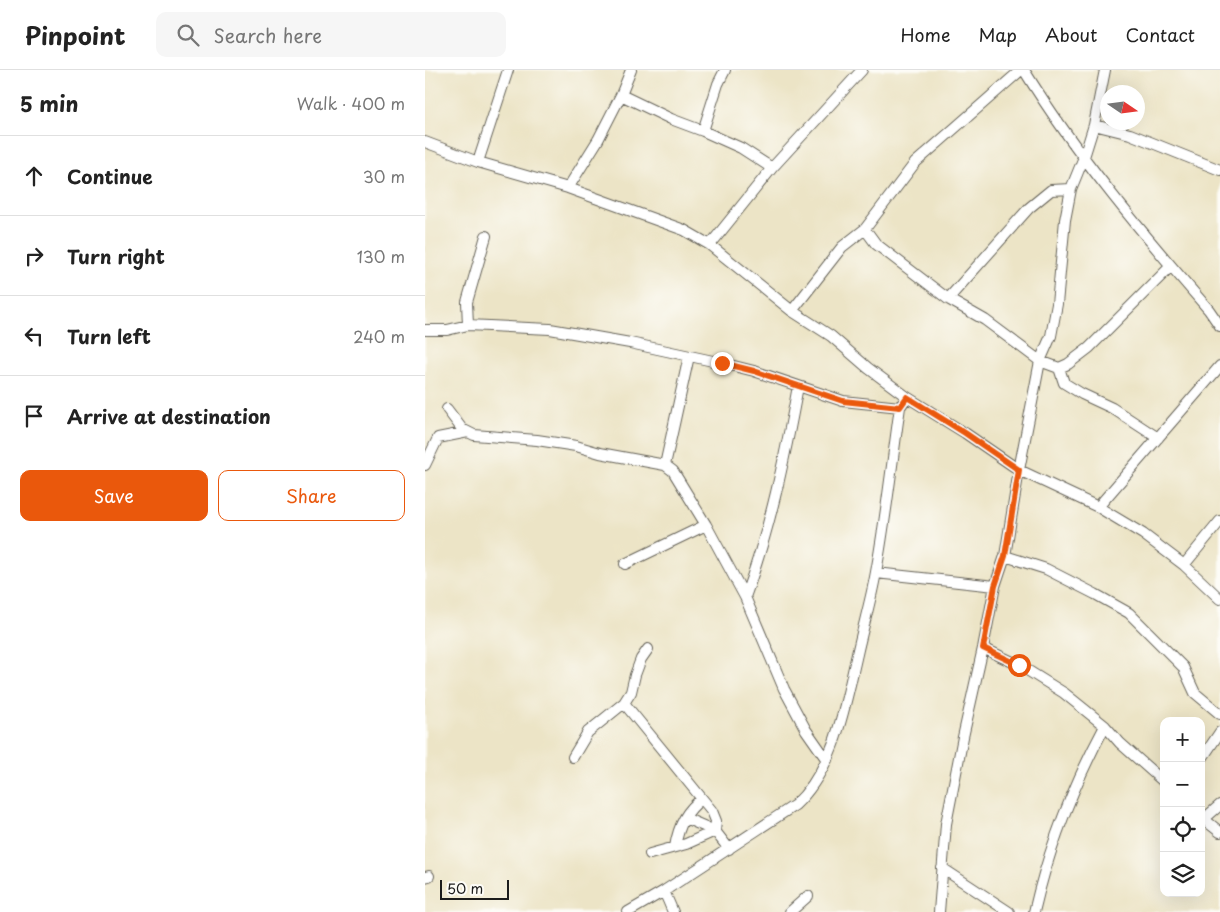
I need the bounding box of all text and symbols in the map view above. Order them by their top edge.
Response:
search box [156,12,506,57]
text: Pinpoint [25,17,126,53]
icon: search [174,21,202,49]
text: Search here [214,21,322,49]
text: Home [900,21,950,48]
text: Map [978,21,1017,48]
text: About [1045,21,1097,48]
text: Contact [1125,21,1195,48]
north arrow [1100,85,1145,130]
text: 5 min [20,87,78,119]
text: Walk · 400 m [297,91,405,115]
icon: ahead [20,162,48,190]
text: Continue [67,162,153,190]
text: 30 m [363,164,405,188]
icon: right [20,242,48,270]
text: Turn right [67,242,165,270]
text: 130 m [357,244,405,268]
icon: left [20,322,48,350]
text: Turn left [67,322,151,350]
text: 240 m [353,324,405,348]
route end [711,352,734,375]
icon: arrive [20,402,48,430]
text: Arrive at destination [67,402,271,430]
button: Save [20,470,208,521]
button: Share [218,470,405,521]
route start [1008,654,1031,677]
map controls [1160,717,1205,897]
button: + [1160,717,1205,762]
button: − [1160,762,1205,807]
button: locate [1160,807,1205,852]
button: layers [1160,852,1205,897]
scale bar [440,877,509,900]
text: 50 m [447,878,483,899]

